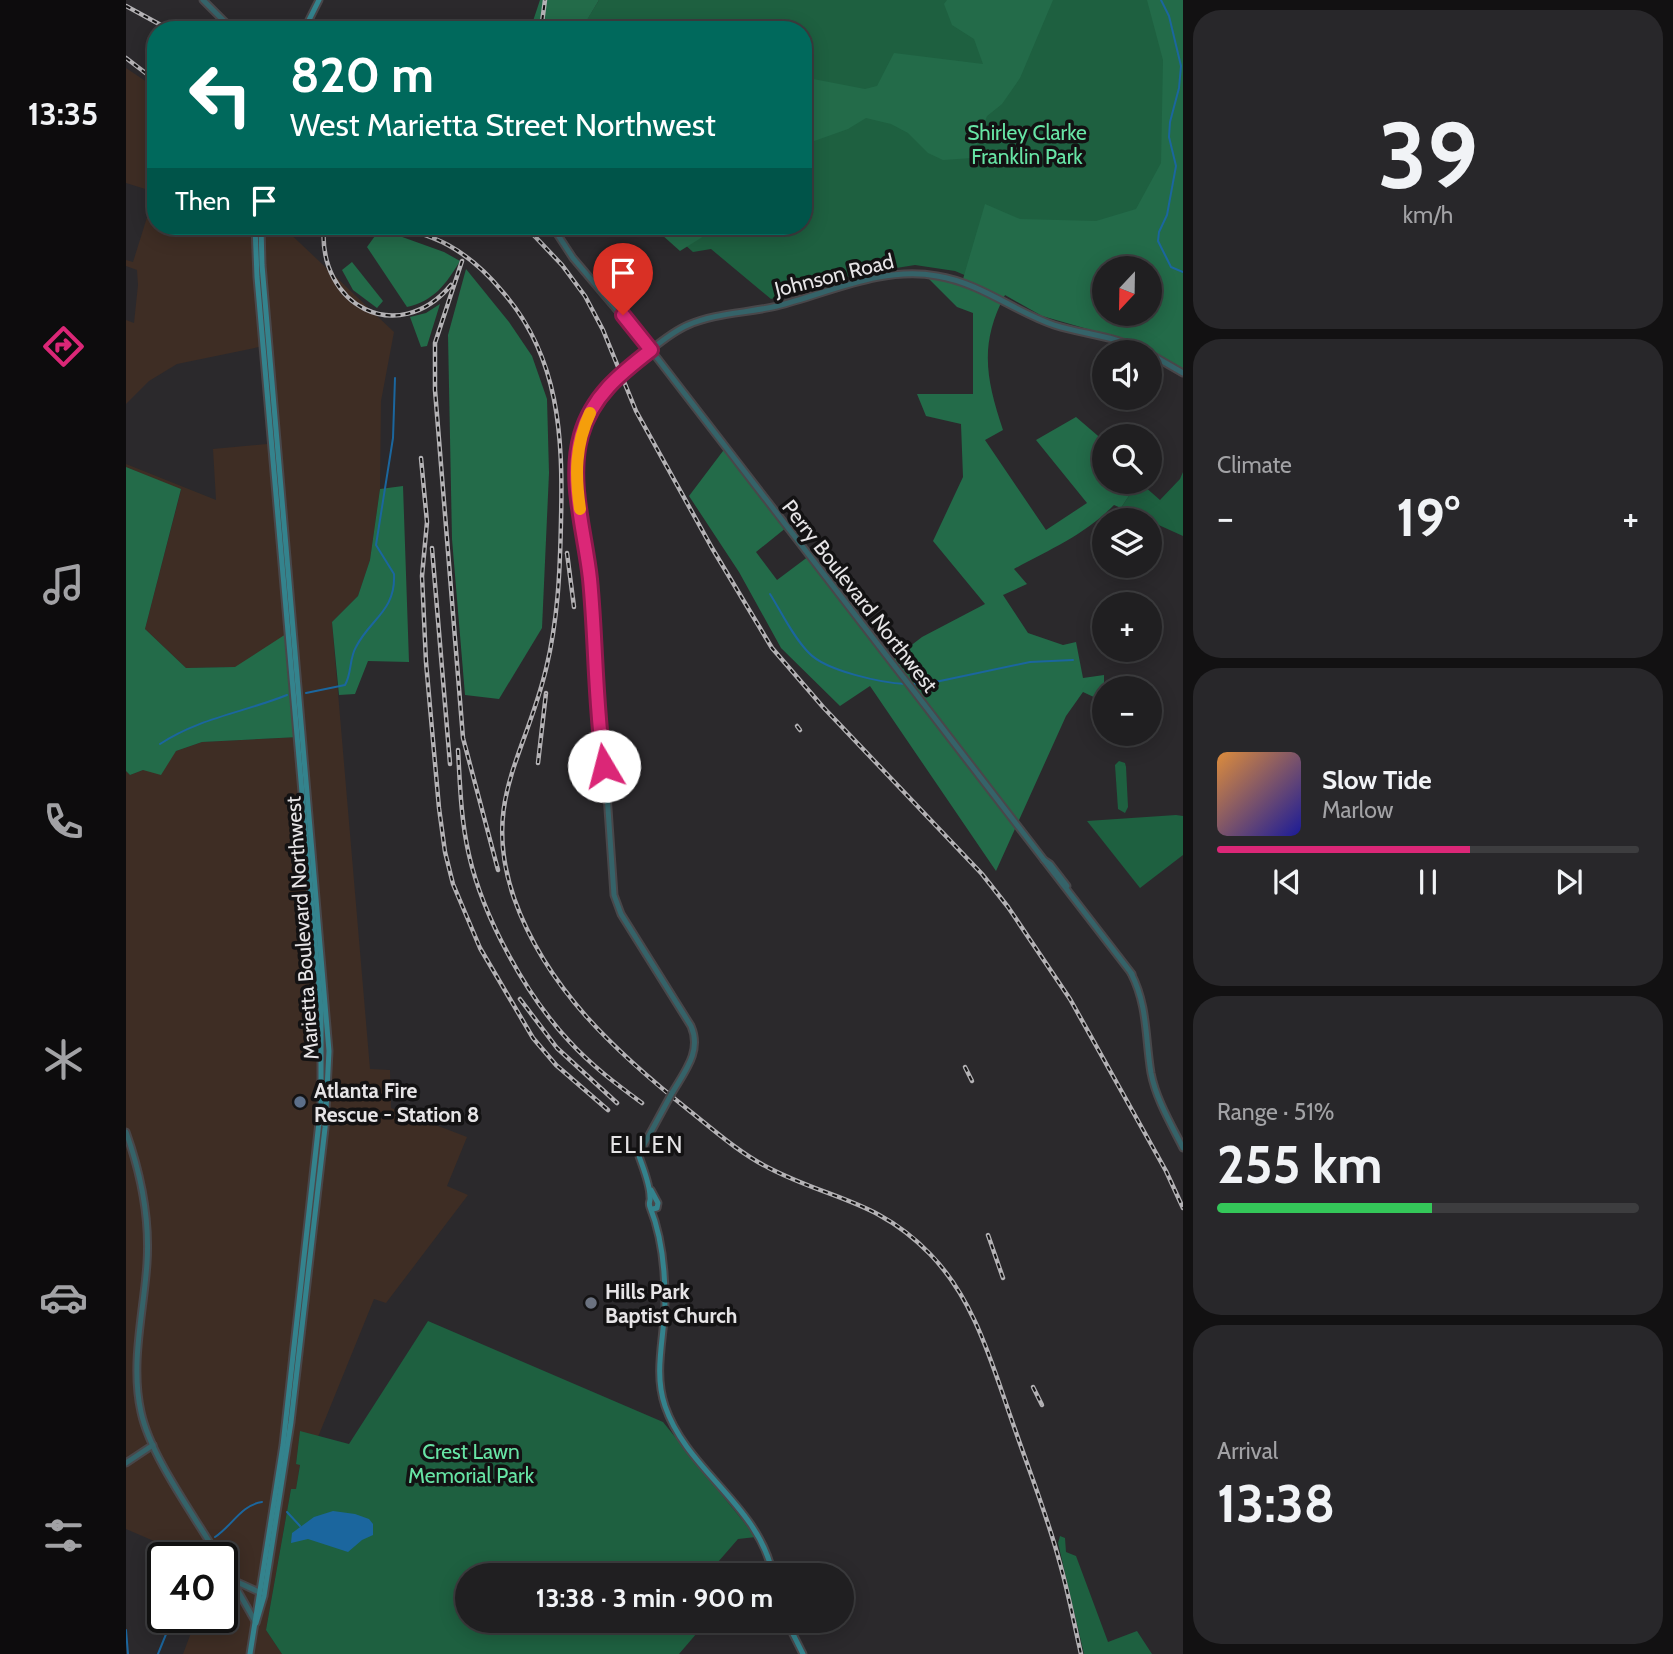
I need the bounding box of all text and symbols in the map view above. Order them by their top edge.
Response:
text: 820 m [290,45,434,104]
icon: left [175,49,266,140]
text: 13:35 [28,94,98,133]
text: 39 [1378,100,1478,211]
text: West Marietta Street Northwest [290,105,716,144]
park label: Shirley Clarke Franklin Park [967,120,1087,169]
icon: arrive [245,182,283,220]
text: Then [175,185,231,217]
text: km/h [1403,201,1453,229]
pin [593,243,653,315]
street label: Johnson Road [771,248,896,302]
icon: arrive [604,254,642,292]
north arrow [1092,256,1162,326]
map controls [1092,256,1162,746]
icon: directions [39,322,88,371]
button: sound [1092,340,1162,410]
button: search [1092,424,1162,494]
text: Climate [1217,451,1292,479]
text: 19° [1396,486,1460,549]
text: − [1217,494,1234,541]
text: + [1622,494,1639,541]
street label: Perry Boulevard Northwest [777,495,943,697]
button: layers [1092,508,1162,578]
icon: music [39,560,88,609]
button: + [1092,592,1162,662]
button: − [1092,676,1162,746]
position arrow [567,729,641,803]
text: Slow Tide [1322,764,1432,796]
street label: Marietta Boulevard Northwest [280,795,324,1061]
text: Marlow [1322,796,1393,824]
icon: phone [39,797,88,846]
icon: previous [1268,863,1306,901]
icon: pause [1409,863,1447,901]
icon: next [1550,863,1588,901]
icon: climate [39,1035,88,1084]
place label: Atlanta Fire Rescue - Station 8 [314,1078,479,1127]
marker: Atlanta Fire Rescue - Station 8 [292,1094,308,1110]
text: Range · 51% [1217,1098,1334,1126]
district label: ELLEN [610,1131,684,1159]
text: 255 km [1217,1133,1382,1196]
icon: car [39,1273,88,1322]
place label: Hills Park Baptist Church [605,1279,737,1328]
marker: Hills Park Baptist Church [583,1295,599,1311]
text: Arrival [1217,1437,1278,1465]
park label: Crest Lawn Memorial Park [408,1439,535,1488]
text: 13:38 [1217,1472,1335,1535]
icon: filters [39,1511,88,1560]
speed limit sign: 40 [147,1542,238,1633]
text: 13:38 · 3 min · 900 m [536,1582,773,1614]

